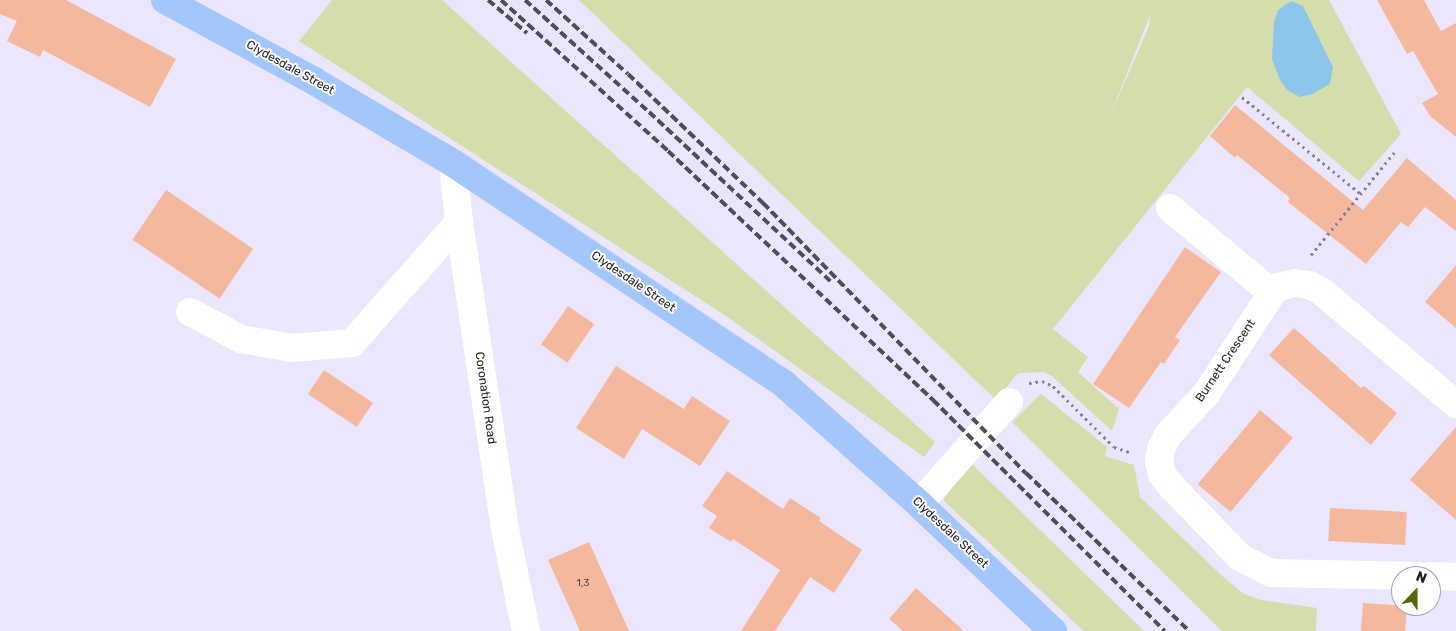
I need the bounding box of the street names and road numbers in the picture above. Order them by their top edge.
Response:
street label: Clydesdale Street [244,38,336,98]
street label: Clydesdale Street [588,249,678,315]
street label: Burnett Crescent [1193,317,1259,405]
street label: Coronation Road [471,351,499,445]
street label: Clydesdale Street [909,494,991,572]

